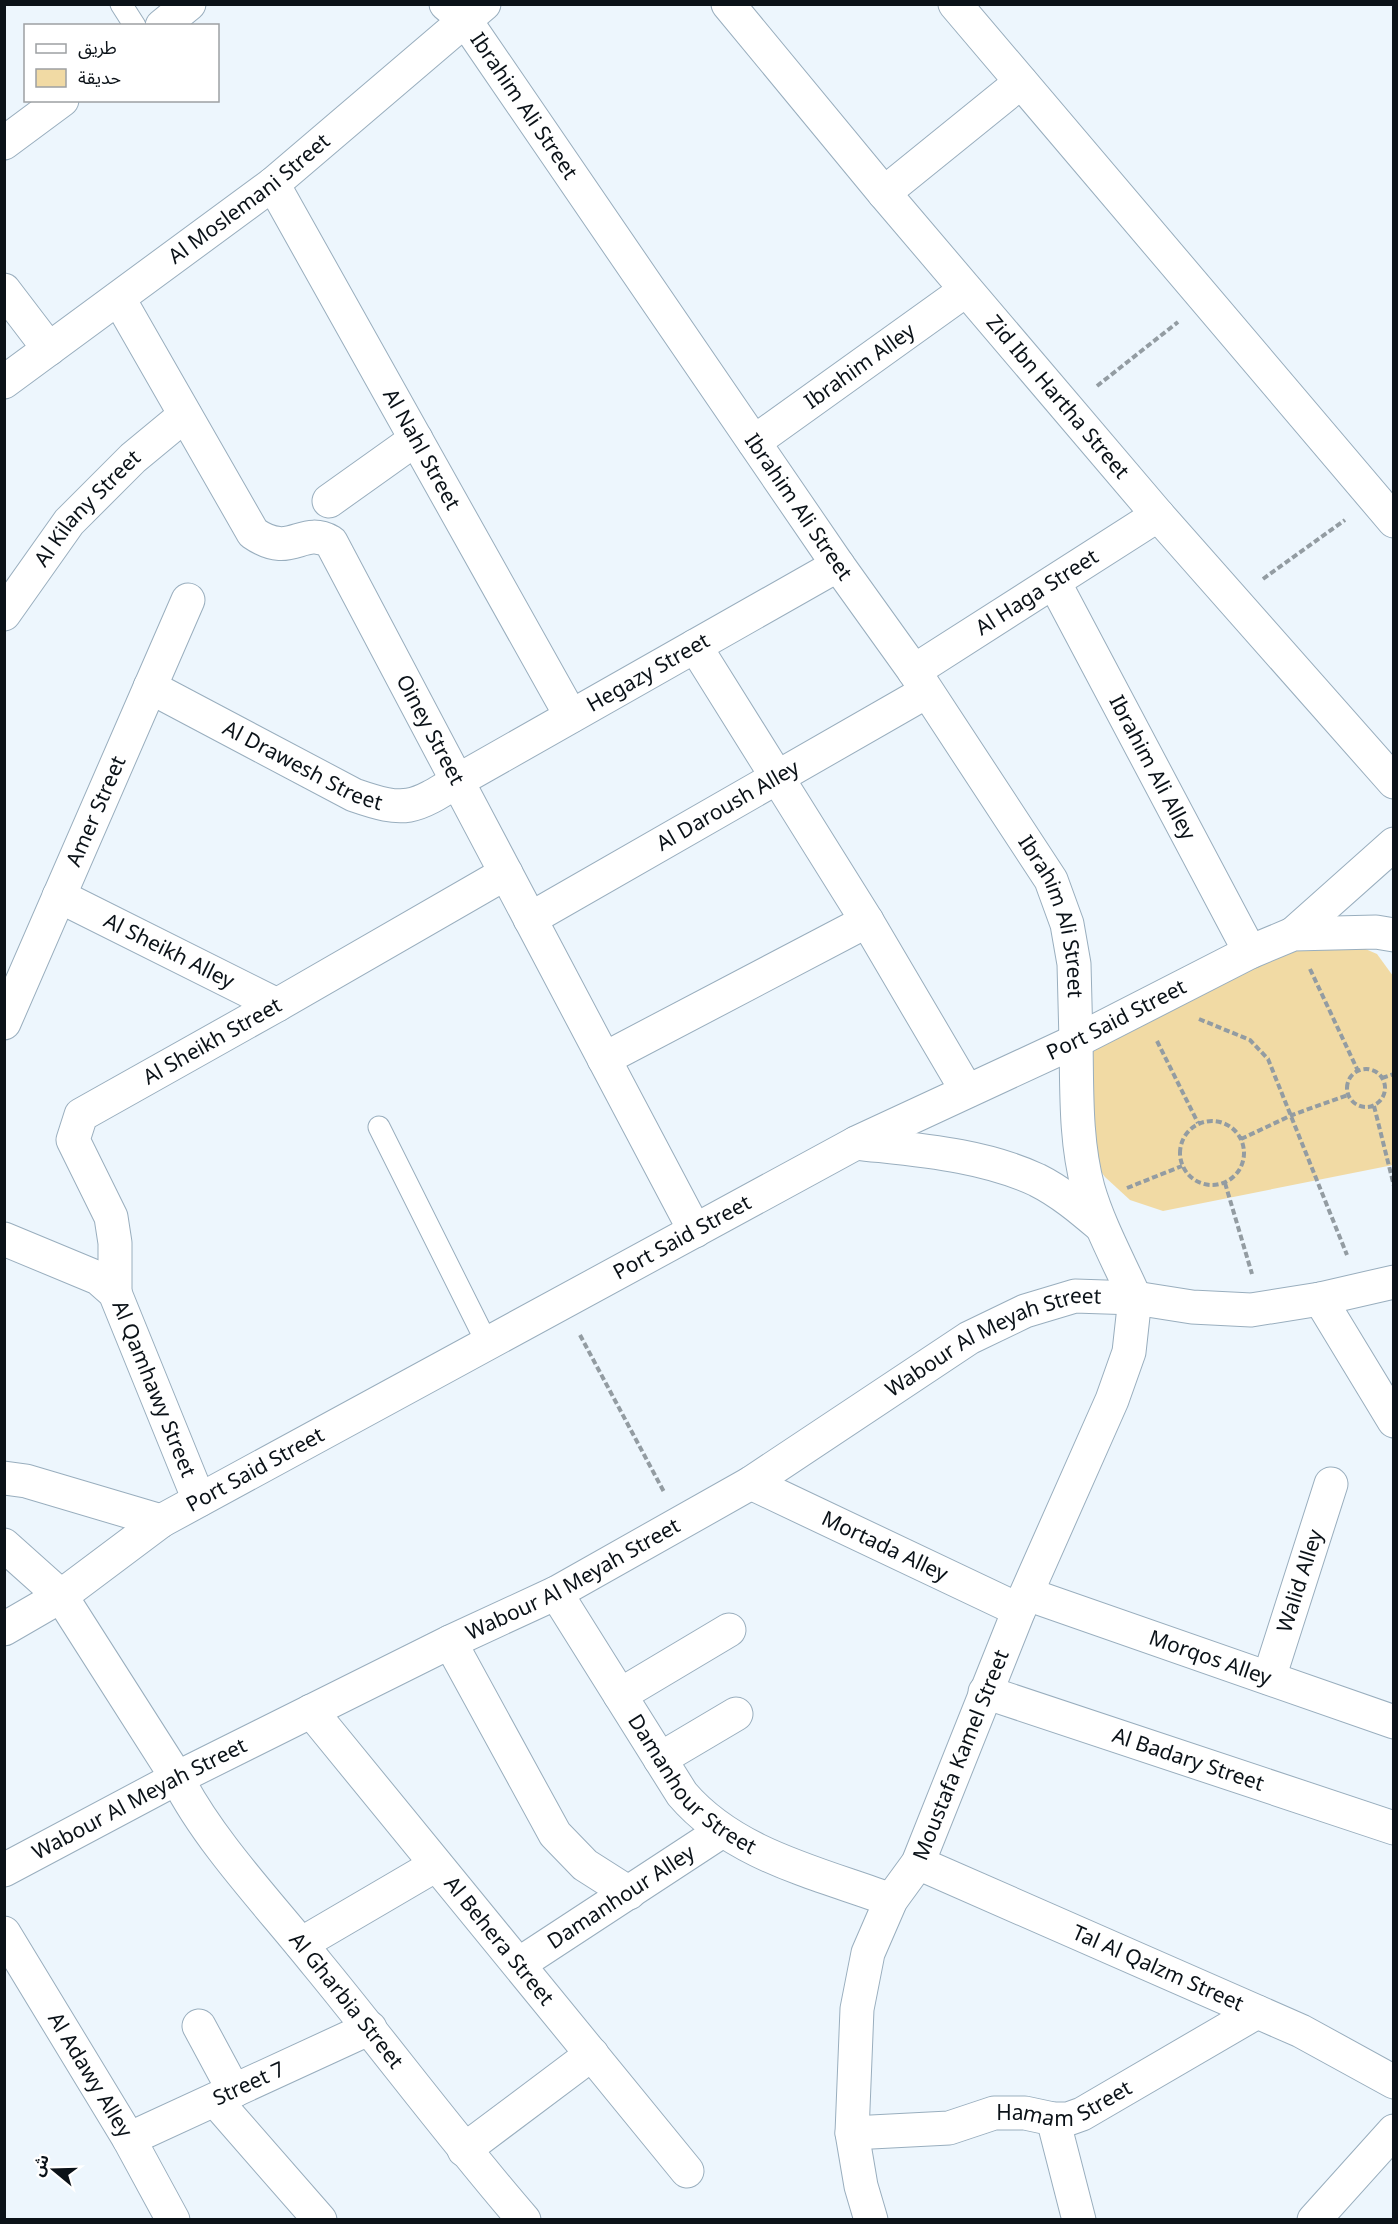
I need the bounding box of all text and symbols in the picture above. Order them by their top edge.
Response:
street label: Ibrahim Ali Street [457,23,591,190]
legend [24,24,219,102]
text: طريق [78,29,117,67]
text: حديقة [78,59,121,97]
street label: Al Moslemani Street [158,121,341,277]
street label: Zid Ibn Hartha Street [974,304,1142,490]
street label: Ibrahim Alley [794,310,926,422]
street label: Al Nahl Street [369,380,474,519]
street label: Ibrahim Ali Street [732,424,865,591]
street label: Al Kilany Street [21,437,152,577]
street label: Al Haga Street [966,536,1108,649]
street label: Hegazy Street [578,620,719,726]
street label: Oiney Street [382,666,478,794]
street label: Ibrahim Ali Alley [1095,687,1209,849]
street label: Al Drawesh Street [214,707,388,825]
street label: Al Daroush Alley [647,747,809,865]
street label: Amer Street [52,748,140,874]
street label: Ibrahim Ali Street [1005,826,1097,999]
street label: Al Sheikh Alley [96,900,243,1003]
street label: Port Said Street [1039,966,1195,1074]
street label: Al Sheikh Street [134,984,291,1098]
street label: Port Said Street [604,1182,760,1293]
street label: Wabour Al Meyah Street [876,1274,1102,1410]
street label: Al Qamhawy Street [98,1293,210,1485]
street label: Port Said Street [177,1414,333,1526]
street label: Mortada Alley [814,1497,956,1596]
street label: Wabour Al Meyah Street [458,1505,689,1654]
street label: Walid Alley [1263,1523,1337,1638]
street label: Morqos Alley [1143,1616,1278,1700]
street label: Moustafa Kamel Street [899,1642,1023,1868]
street label: Damanhour Street [615,1705,765,1868]
street label: Al Badary Street [1106,1714,1270,1805]
street label: Wabour Al Meyah Street [24,1724,255,1873]
street label: Damanhour Alley [538,1832,705,1962]
street label: Al Behera Street [432,1866,567,2017]
street label: Tal Al Qalzm Street [1065,1911,1252,2026]
street label: Al Gharbia Street [277,1921,416,2080]
street label: Al Adawy Alley [35,2003,146,2147]
street label: Street 7 [205,2048,293,2120]
street label: Hamam Street [996,2067,1141,2141]
north arrow [24,2140,84,2200]
text: ش [21,2149,60,2181]

